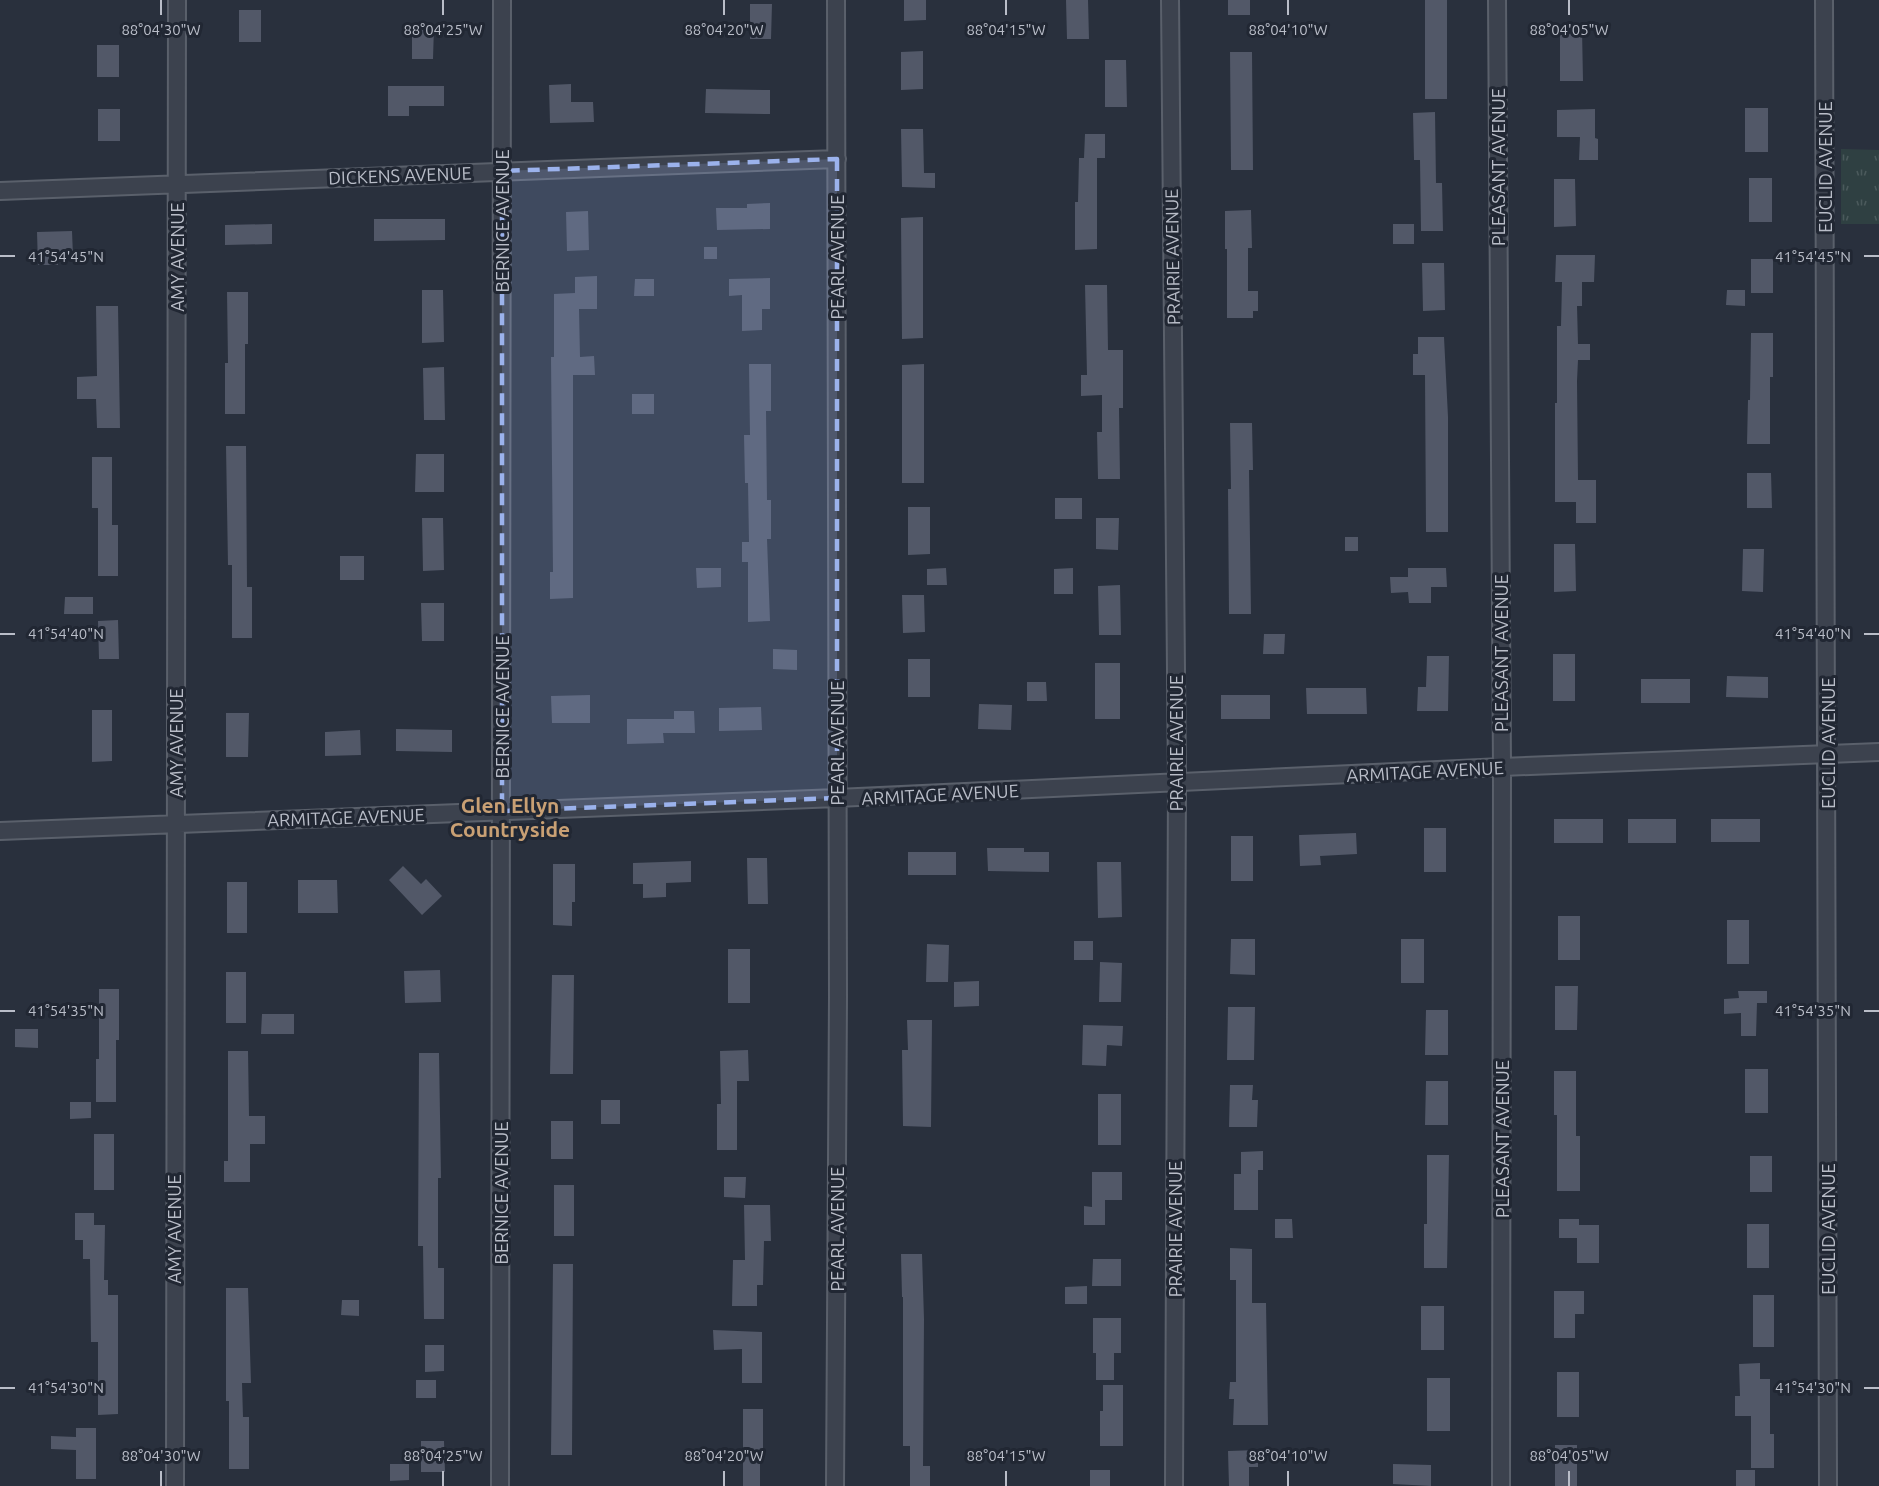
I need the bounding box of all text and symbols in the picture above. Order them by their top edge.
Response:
text: 88°04'30"W [121,21,201,38]
text: 88°04'25"W [403,21,483,38]
text: 88°04'20"W [684,21,764,38]
text: 88°04'15"W [966,21,1046,38]
text: 88°04'10"W [1248,21,1328,38]
text: 88°04'05"W [1529,21,1609,38]
street label: PLEASANT AVENUE [1488,88,1508,246]
street label: EUCLID AVENUE [1815,101,1835,233]
street label: BERNICE AVENUE [492,149,512,293]
street label: DICKENS AVENUE [328,163,472,187]
street label: PRAIRIE AVENUE [1161,189,1183,325]
street label: PEARL AVENUE [827,195,847,319]
street label: AMY AVENUE [167,202,187,312]
text: 41°54'45"N [28,248,104,265]
text: 41°54'45"N [1775,248,1851,265]
street label: PLEASANT AVENUE [1491,574,1511,732]
text: 41°54'40"N [28,625,104,642]
text: 41°54'40"N [1775,625,1851,642]
street label: BERNICE AVENUE [492,635,512,779]
street label: PRAIRIE AVENUE [1166,675,1186,811]
street label: EUCLID AVENUE [1818,677,1838,809]
street label: PEARL AVENUE [827,681,847,805]
street label: AMY AVENUE [166,688,186,798]
street label: ARMITAGE AVENUE [1346,757,1504,785]
street label: ARMITAGE AVENUE [861,780,1019,808]
district label: Glen Ellyn Countryside [450,793,570,841]
street label: ARMITAGE AVENUE [267,804,425,830]
text: 41°54'35"N [28,1002,104,1019]
text: 41°54'35"N [1775,1002,1851,1019]
street label: PLEASANT AVENUE [1492,1060,1512,1218]
street label: BERNICE AVENUE [491,1121,511,1265]
street label: PRAIRIE AVENUE [1165,1161,1185,1297]
street label: EUCLID AVENUE [1818,1163,1838,1295]
street label: PEARL AVENUE [827,1167,847,1291]
street label: AMY AVENUE [164,1174,184,1284]
text: 41°54'30"N [28,1379,104,1396]
text: 41°54'30"N [1775,1379,1851,1396]
text: 88°04'30"W [121,1447,201,1464]
text: 88°04'25"W [403,1447,483,1464]
text: 88°04'20"W [684,1447,764,1464]
text: 88°04'15"W [966,1447,1046,1464]
text: 88°04'10"W [1248,1447,1328,1464]
text: 88°04'05"W [1529,1447,1609,1464]

